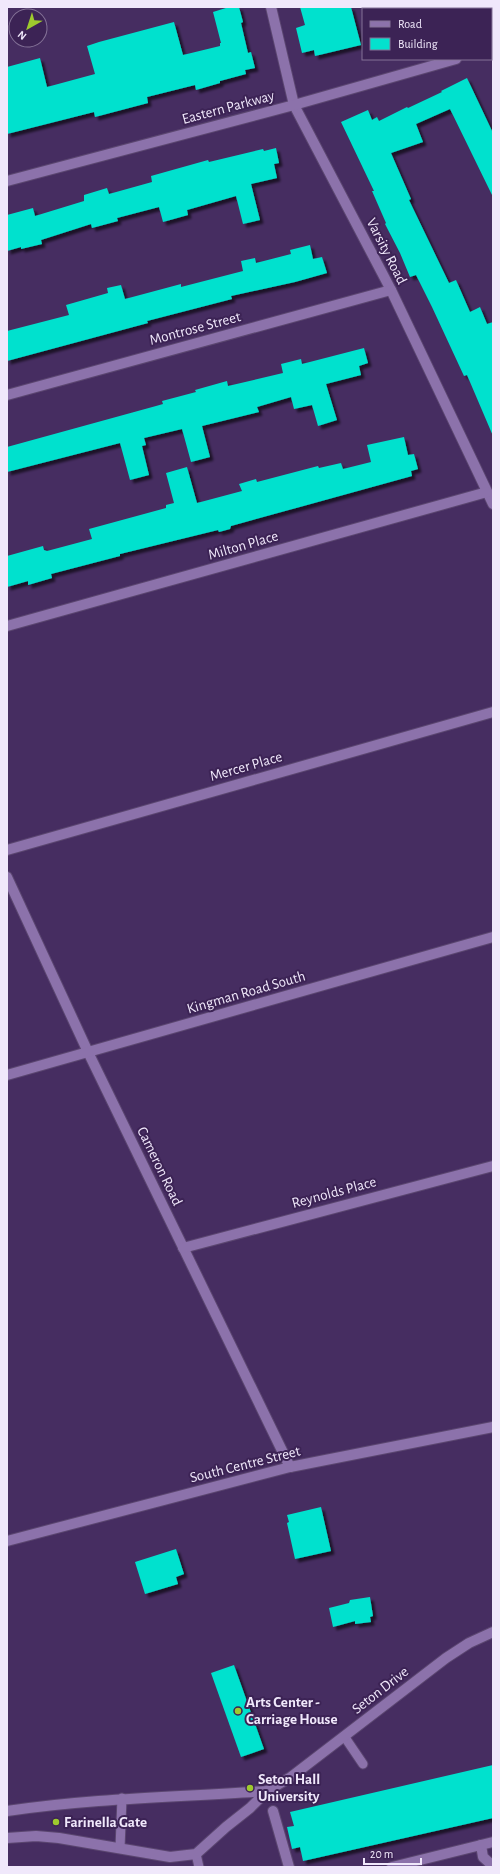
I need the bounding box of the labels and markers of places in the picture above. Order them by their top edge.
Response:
place label: Arts Center - Carriage House [246,1695,337,1727]
marker: Arts Center - Carriage House [233,1706,243,1716]
place label: Seton Hall University [258,1772,320,1804]
marker: Seton Hall University [245,1783,255,1793]
place label: Farinella Gate [64,1815,147,1830]
marker: Farinella Gate [51,1817,61,1827]

